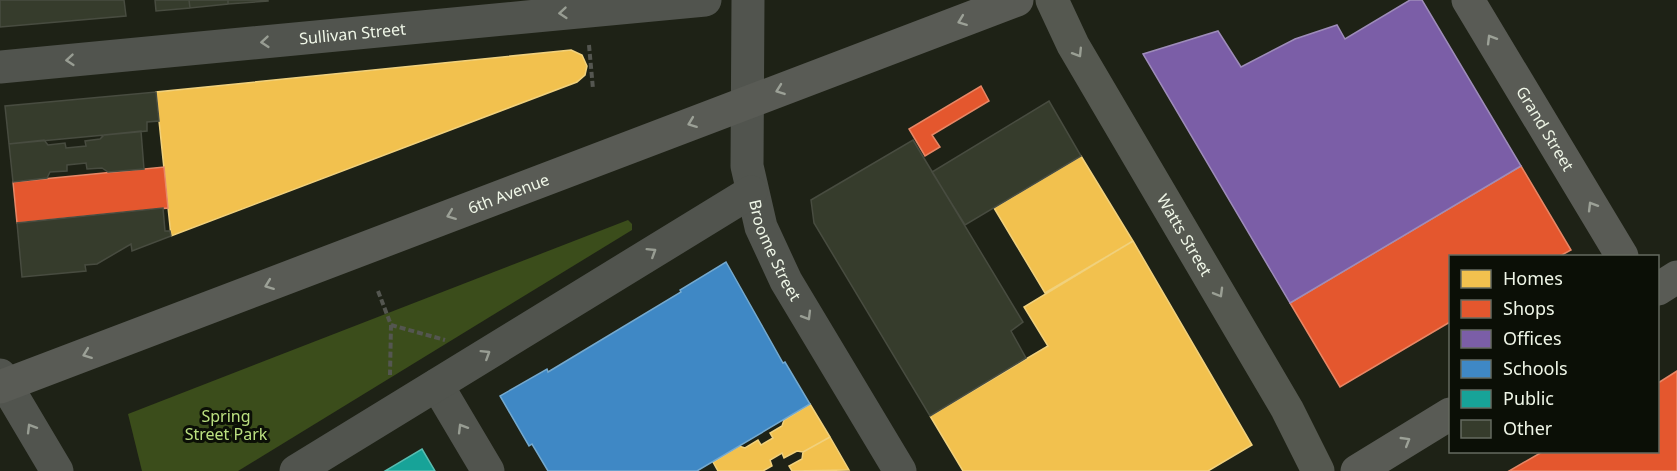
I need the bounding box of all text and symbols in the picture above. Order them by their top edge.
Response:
one-way arrow [559,6,568,19]
one-way arrow [958,14,969,26]
street label: Sullivan Street [298,17,407,50]
one-way arrow [260,35,269,48]
one-way arrow [1487,35,1499,45]
one-way arrow [1070,46,1081,57]
one-way arrow [66,53,75,66]
street label: Grand Street [1511,82,1579,175]
one-way arrow [775,83,786,96]
one-way arrow [687,116,698,129]
street label: 6th Avenue [465,168,552,219]
street label: Watts Street [1152,190,1217,280]
street label: Broome Street [744,197,807,305]
one-way arrow [1587,202,1599,212]
one-way arrow [446,208,457,221]
one-way arrow [646,249,657,260]
legend [1449,255,1659,453]
text: Homes [1503,266,1563,290]
one-way arrow [264,277,275,290]
one-way arrow [1212,287,1223,297]
text: Shops [1503,296,1555,320]
one-way arrow [800,310,811,320]
text: Offices [1503,326,1562,350]
one-way arrow [82,347,93,360]
one-way arrow [480,350,490,362]
text: Schools [1503,356,1568,380]
text: Public [1503,386,1554,410]
park label: Spring Street Park [185,405,268,445]
text: Other [1503,416,1553,440]
one-way arrow [27,424,39,434]
one-way arrow [458,424,470,434]
one-way arrow [1400,437,1410,449]

